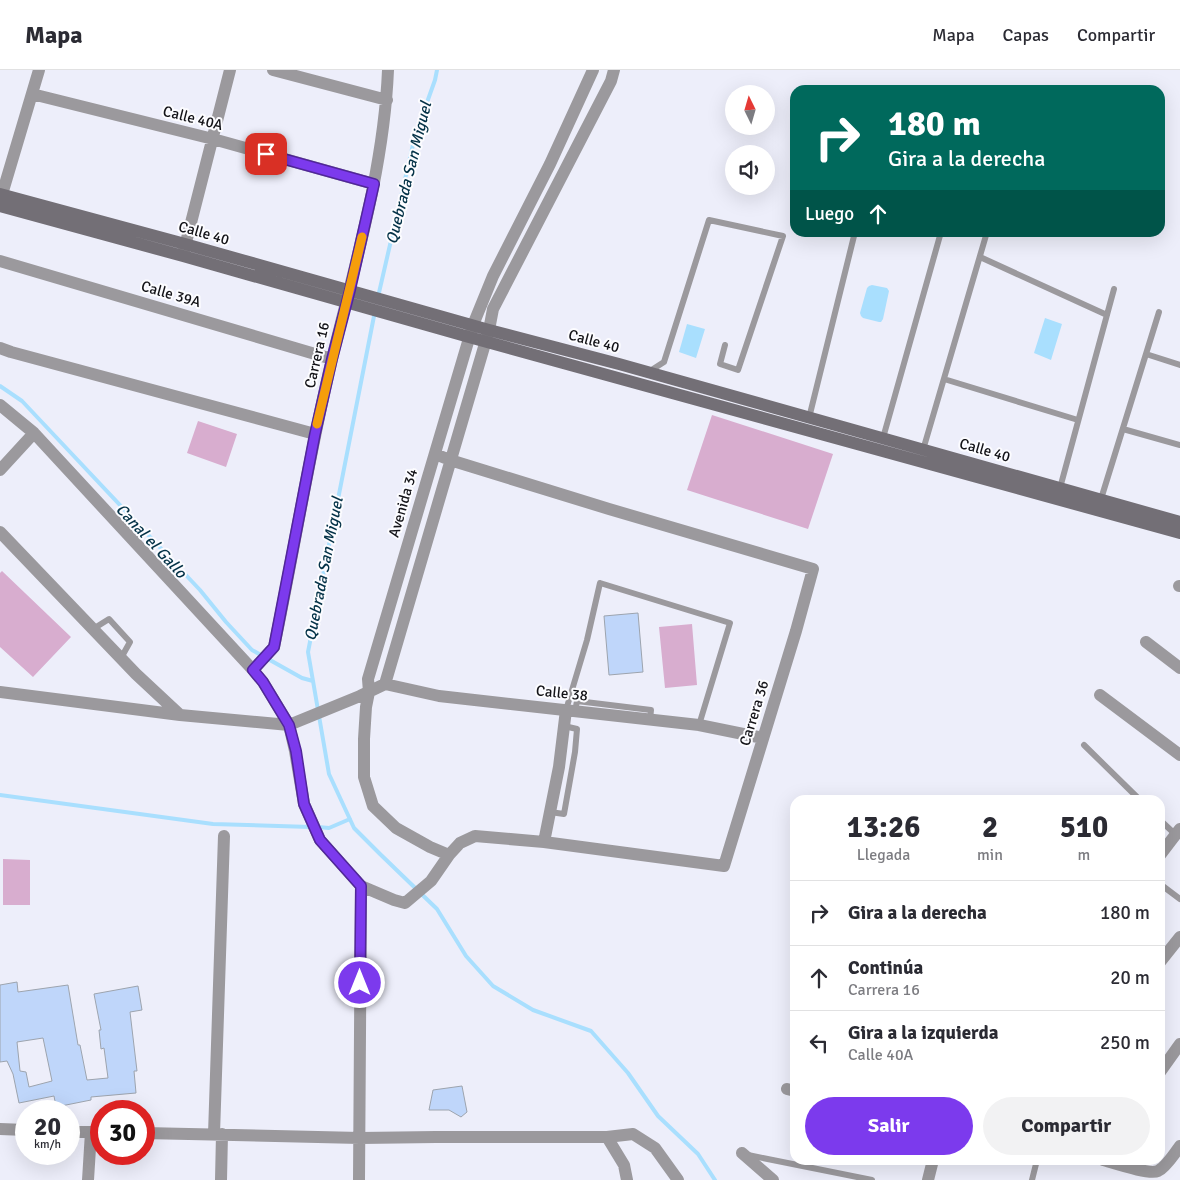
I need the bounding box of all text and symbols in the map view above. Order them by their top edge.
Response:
text: Mapa [25,20,83,50]
text: Mapa [932,24,975,46]
text: Capas [1003,24,1049,46]
text: Compartir [1077,24,1155,46]
north arrow [725,85,775,135]
map controls [725,85,775,195]
water label: Quebrada San Miguel [382,99,437,246]
street label: Calle 40A [161,102,225,134]
text: 180 m [888,102,981,145]
icon: right [805,105,870,170]
pin [245,133,287,175]
icon: arrive [252,140,280,168]
button: sound [725,145,775,195]
text: Gira a la derecha [888,145,1045,172]
icon: ahead [864,200,892,228]
text: Luego [805,202,854,226]
street label: Calle 40 [176,217,232,249]
street label: Calle 39A [139,277,203,311]
street label: Carrera 16 [301,320,333,390]
street label: Calle 40 [567,326,621,356]
street label: Calle 40 [957,434,1013,466]
street label: Avenida 34 [385,467,421,539]
water label: Quebrada San Miguel [300,494,348,643]
water label: Canal el Gallo [111,500,191,583]
street label: Carrera 36 [736,678,772,748]
street label: Calle 38 [535,681,589,705]
text: 13:26 [847,809,920,846]
text: 2 [982,809,998,846]
text: 510 [1060,809,1108,846]
text: Llegada [857,845,910,865]
text: min [977,845,1003,865]
text: m [1078,845,1090,865]
icon: right [805,899,833,927]
text: Gira a la derecha [848,901,987,925]
text: 180 m [1100,901,1150,925]
position arrow [333,956,385,1008]
text: Continúa [848,956,923,980]
icon: ahead [805,964,833,992]
text: 20 m [1110,966,1150,990]
text: Carrera 16 [848,980,920,1000]
text: Gira a la izquierda [848,1021,998,1045]
icon: left [805,1029,833,1057]
text: 250 m [1100,1031,1150,1055]
text: Calle 40A [848,1045,913,1065]
button: Salir [805,1097,973,1155]
button: Compartir [983,1097,1150,1155]
speed limit sign: 30 [90,1100,155,1165]
text: 20 [34,1111,61,1142]
text: km/h [34,1137,61,1152]

